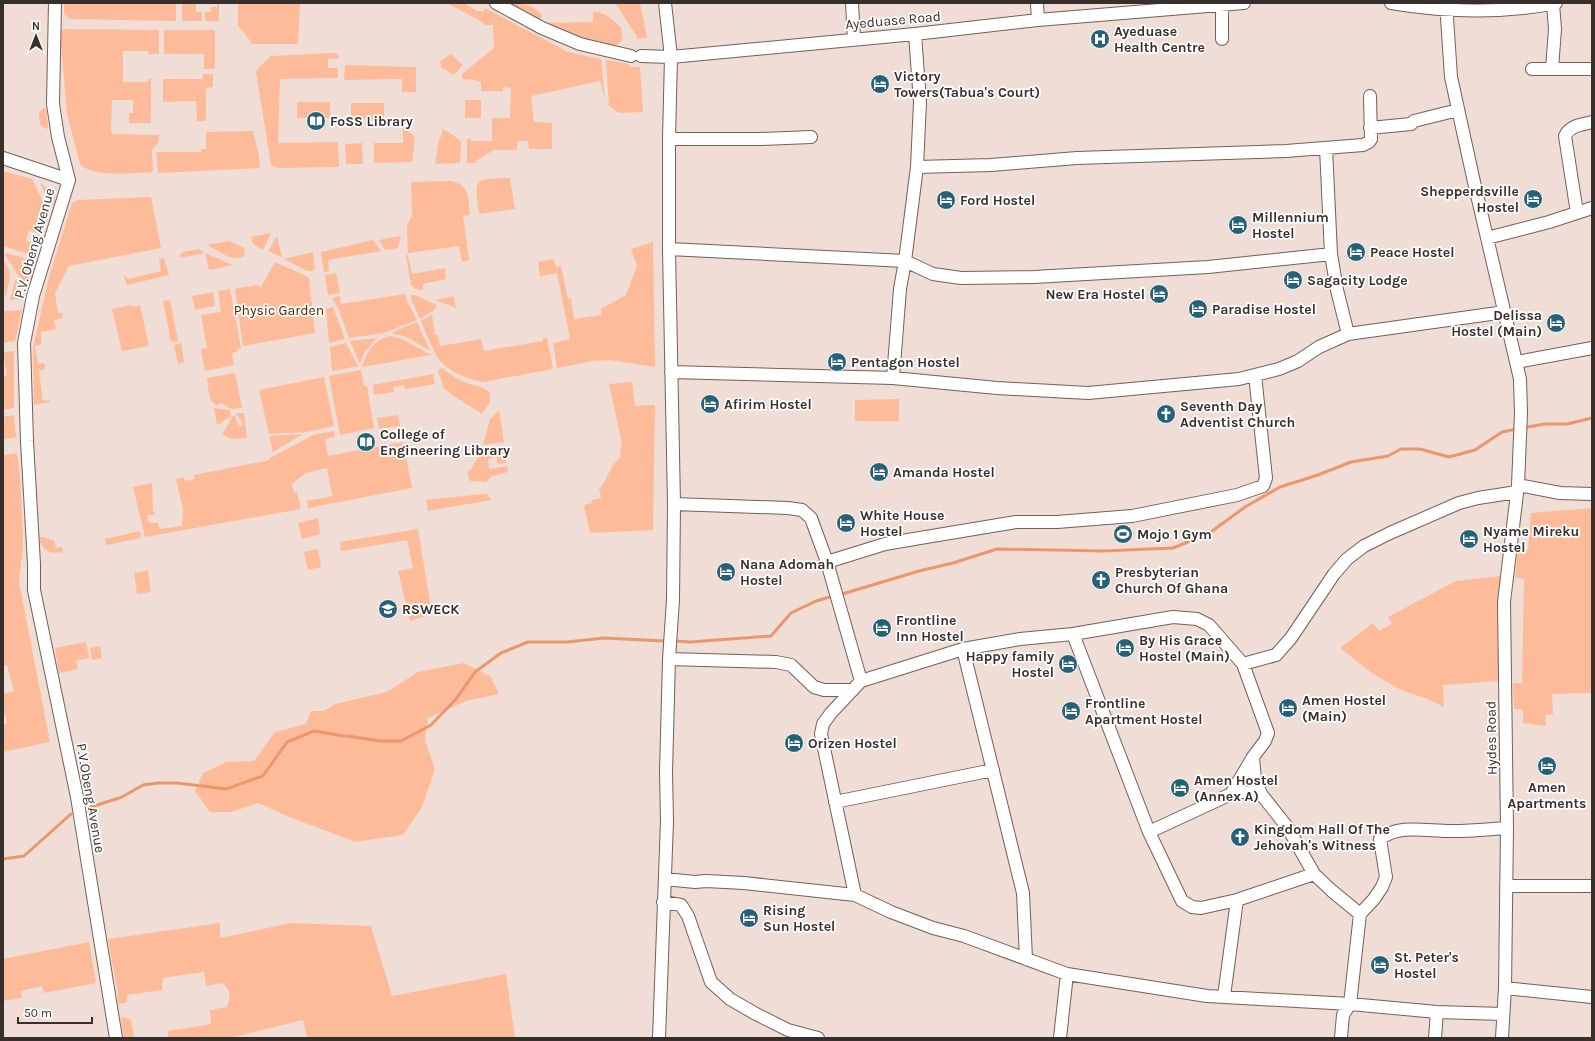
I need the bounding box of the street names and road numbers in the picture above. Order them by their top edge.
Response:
street label: Ayeduase Road [845,8,942,33]
street label: P.V. Obeng Avenue [11,186,58,300]
street label: Hydes Road [1482,701,1501,775]
street label: P.V.Obeng Avenue [73,742,109,854]

